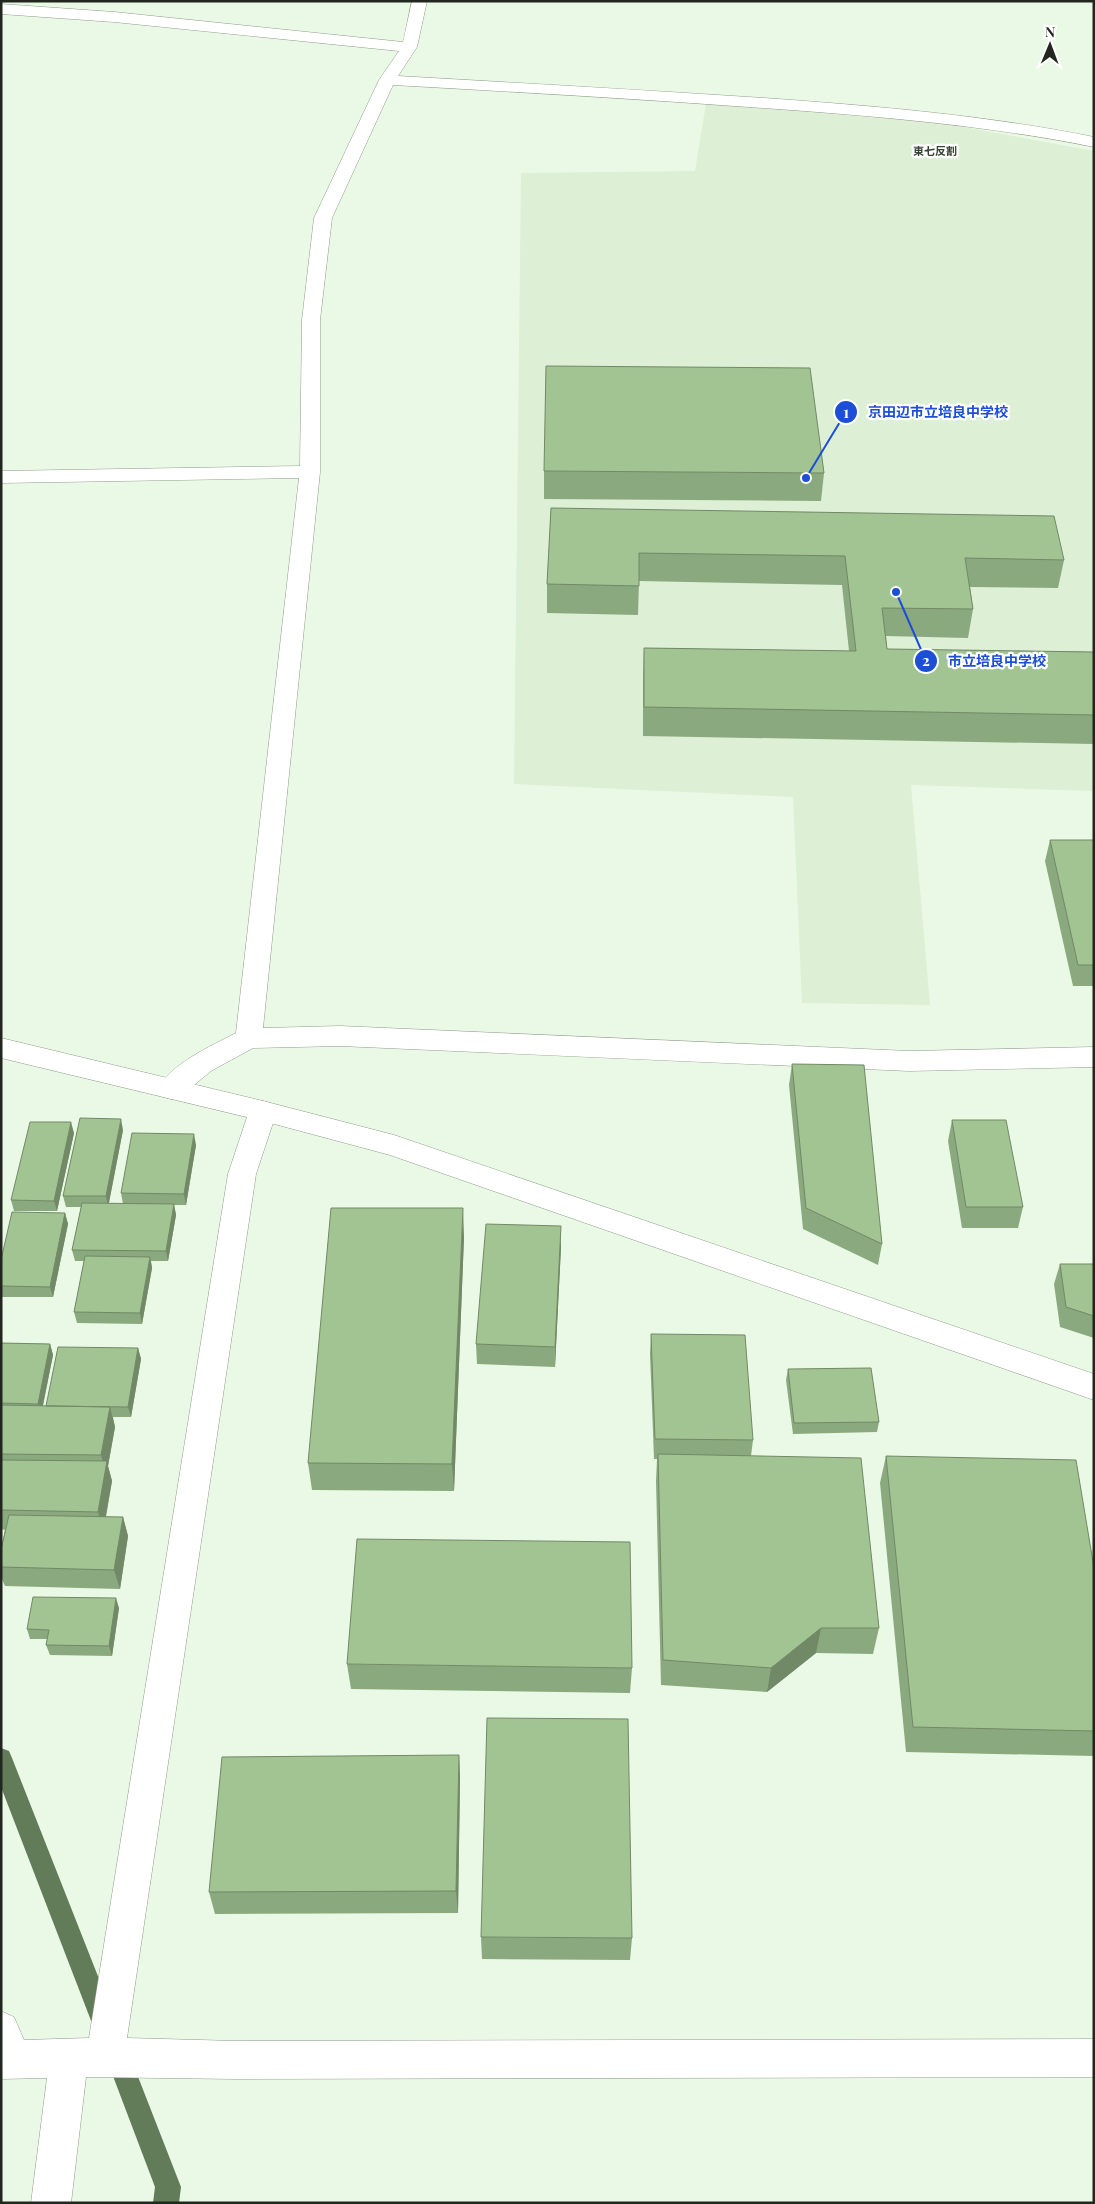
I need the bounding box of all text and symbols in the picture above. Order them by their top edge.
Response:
north arrow [1025,20,1075,70]
text: N [1045,22,1055,41]
district label: 東七反割 [913,143,957,158]
callout: 京田辺市立培良中学校 [833,398,1018,427]
text: 1 [843,402,849,422]
text: 京田辺市立培良中学校 [868,402,1008,421]
callout: 市立培良中学校 [913,647,1056,676]
text: 2 [922,650,930,670]
text: 市立培良中学校 [948,651,1046,670]

